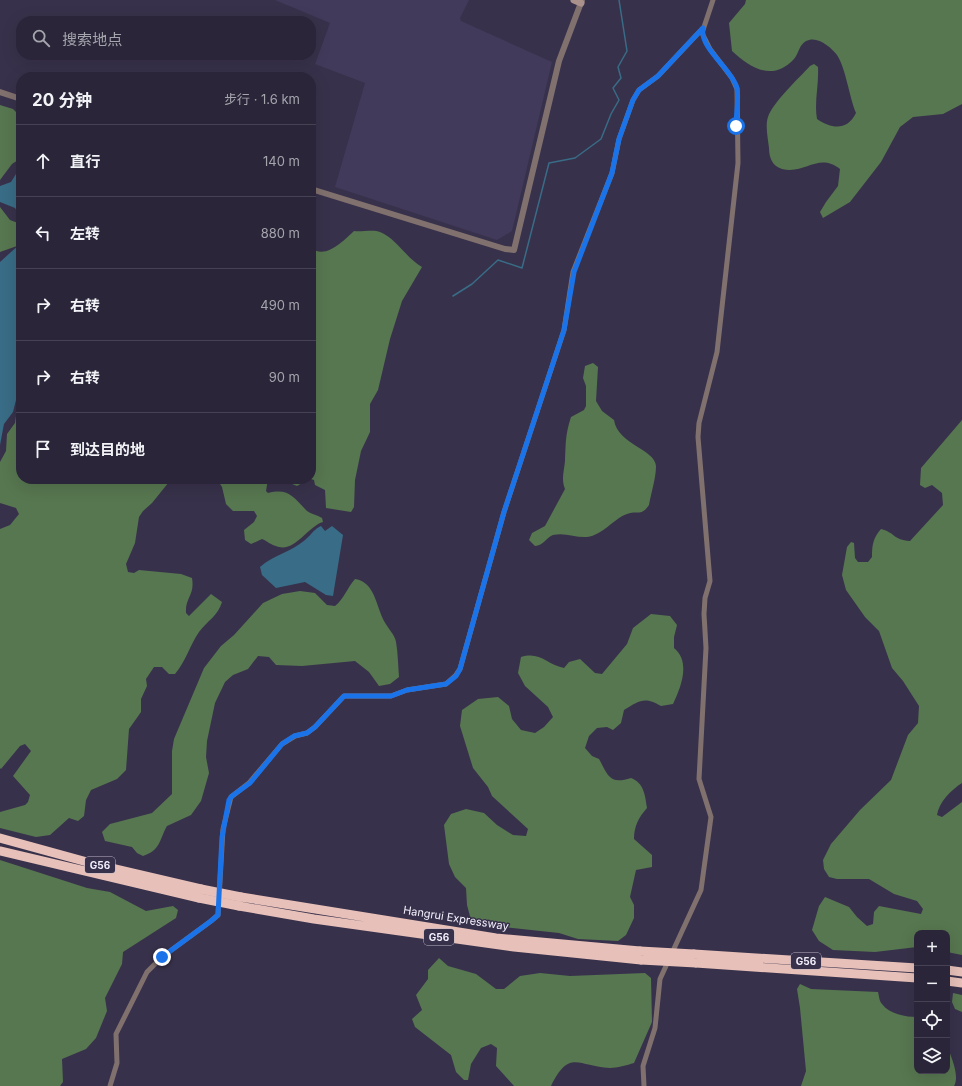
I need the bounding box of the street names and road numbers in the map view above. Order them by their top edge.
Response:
road number: G56 [85,857,115,873]
street label: Hangrui Expressway [402,903,510,933]
road number: G56 [424,929,454,945]
road number: G56 [791,953,821,969]

